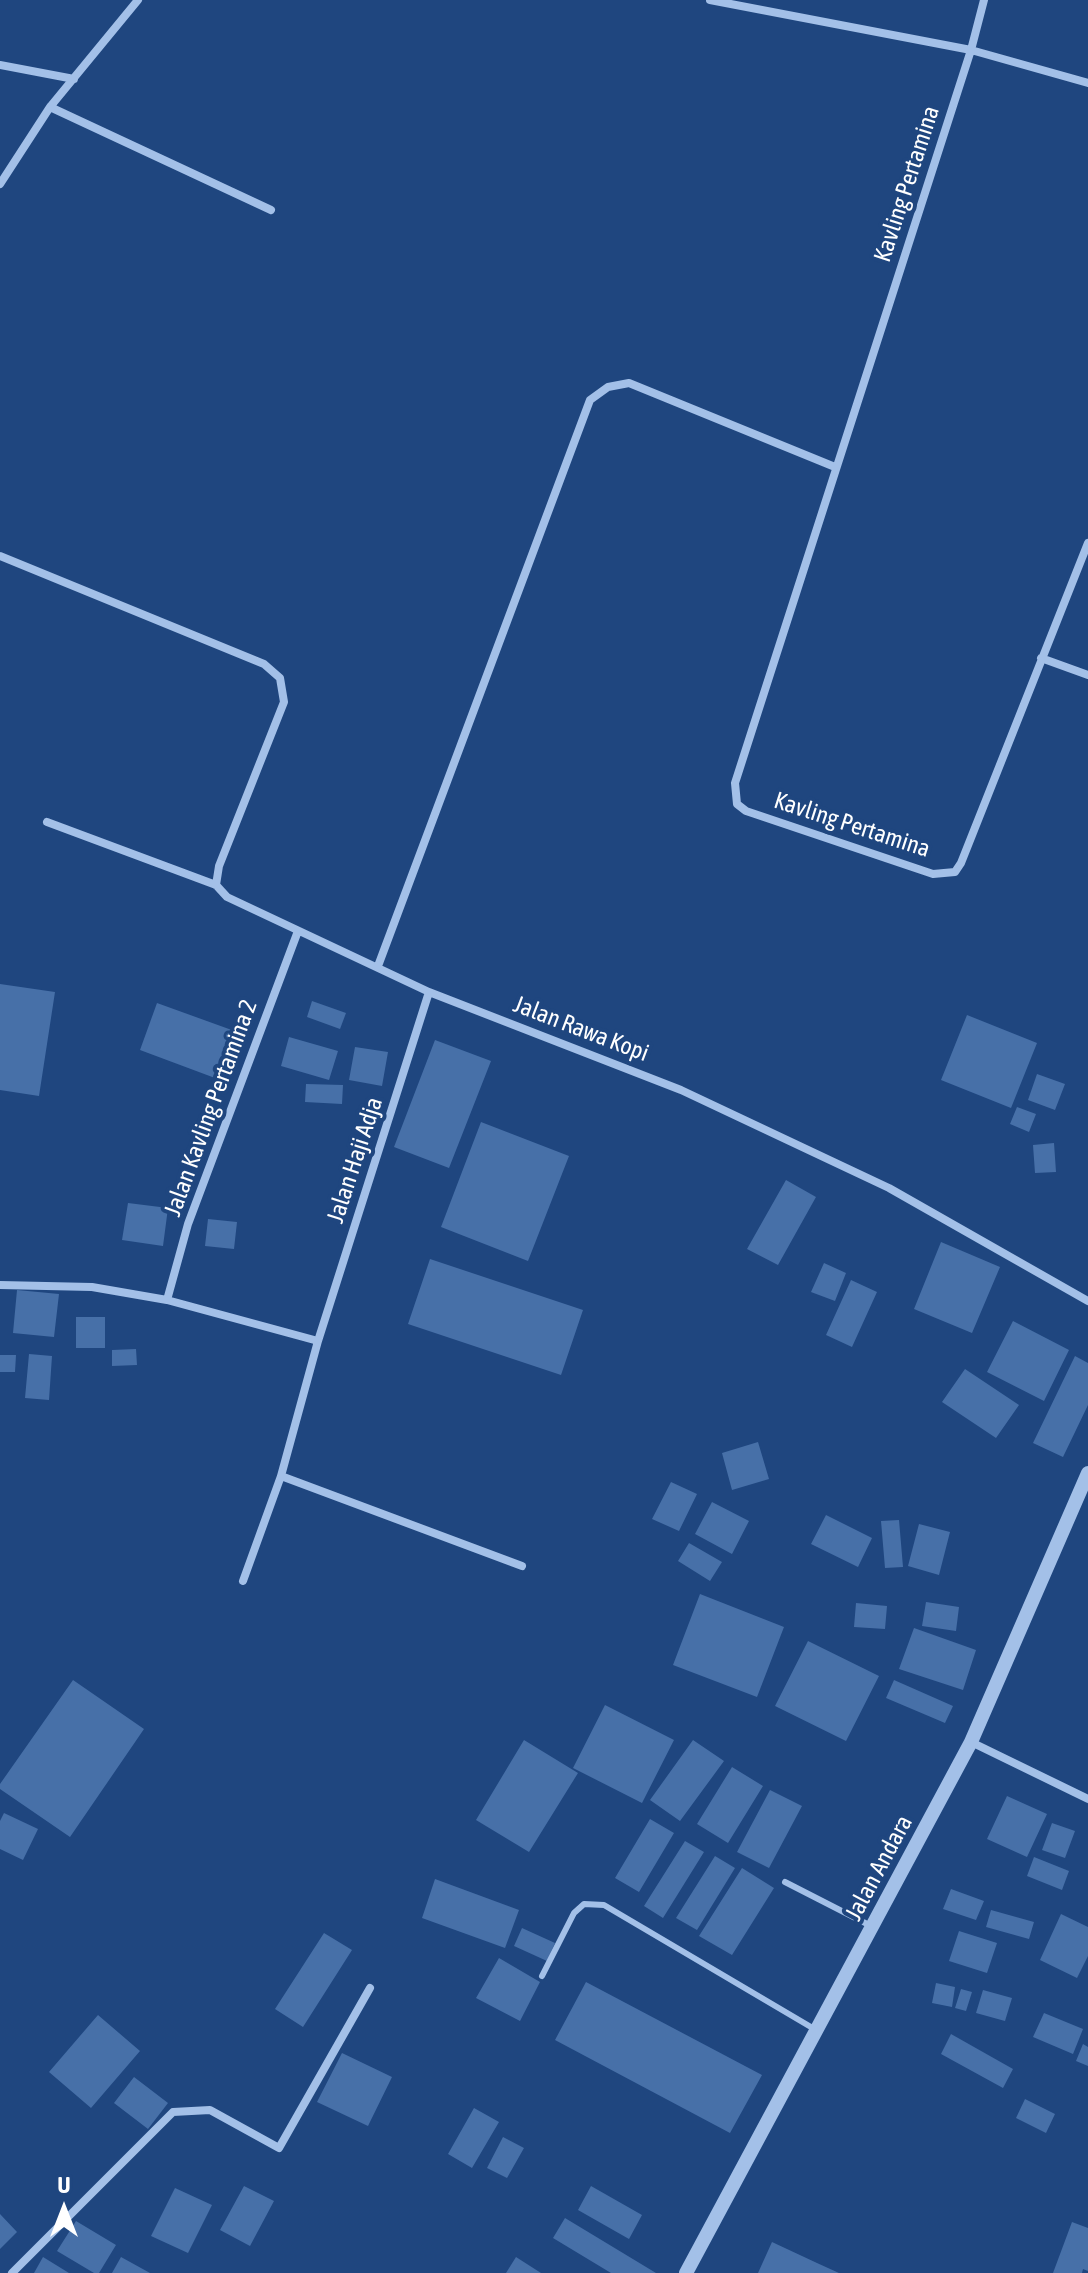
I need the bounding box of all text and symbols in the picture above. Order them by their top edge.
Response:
street label: Kavling Pertamina [868,102,946,266]
street label: Kavling Pertamina [770,786,934,864]
street label: Jalan Rawa Kopi [509,990,653,1068]
street label: Jalan Kavling Pertamina 2 [158,996,264,1220]
street label: Jalan Haji Adja [321,1093,389,1227]
street label: Jalan Andara [839,1810,919,1926]
north arrow [24,2169,104,2249]
text: U [58,2172,70,2198]

